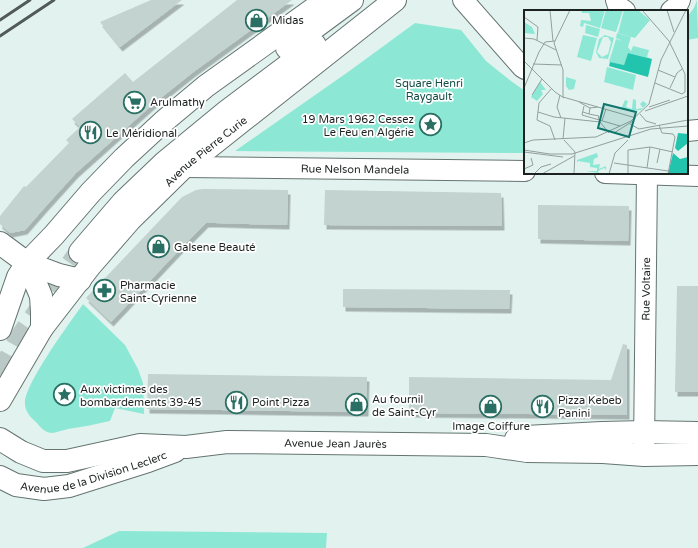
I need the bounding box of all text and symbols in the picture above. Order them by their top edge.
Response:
shop icon: Midas [244,7,270,33]
inset map [524,10,688,174]
place label: Midas [272,14,304,27]
park label: Square Henri Raygault [395,77,463,103]
supermarket icon: Arulmathy [122,89,148,115]
place label: Arulmathy [150,96,205,109]
place icon: 19 Mars 1962 Cessez Le Feu en Algérie [417,112,443,138]
place label: 19 Mars 1962 Cessez Le Feu en Algérie [302,113,415,139]
street label: Avenue Pierre Curie [162,114,250,190]
restaurant icon: Le Méridional [78,120,104,146]
place label: Le Méridional [106,127,177,140]
street label: Rue Nelson Mandela [301,162,409,177]
shop icon: Galsene Beauté [146,234,172,260]
place label: Galsene Beauté [174,241,256,254]
street label: Rue Voltaire [639,257,653,321]
pharmacy icon: Pharmacie Saint-Cyrienne [92,278,118,304]
place label: Pharmacie Saint-Cyrienne [120,279,197,305]
place icon: Aux victimes des bombardements 39-45 [51,382,77,408]
place label: Aux victimes des bombardements 39-45 [80,383,202,409]
restaurant icon: Point Pizza [224,389,250,415]
shop icon: Au fournil de Saint-Cyr [343,392,369,418]
place label: Au fournil de Saint-Cyr [372,393,437,419]
shop icon: Image Coiffure [478,393,504,419]
restaurant icon: Pizza Kebeb Panini [529,393,555,419]
place label: Pizza Kebeb Panini [558,394,622,420]
place label: Point Pizza [252,396,309,409]
place label: Image Coiffure [452,420,530,433]
street label: Avenue Jean Jaurès [284,437,387,451]
street label: Avenue de la Division Leclerc [19,449,169,496]

